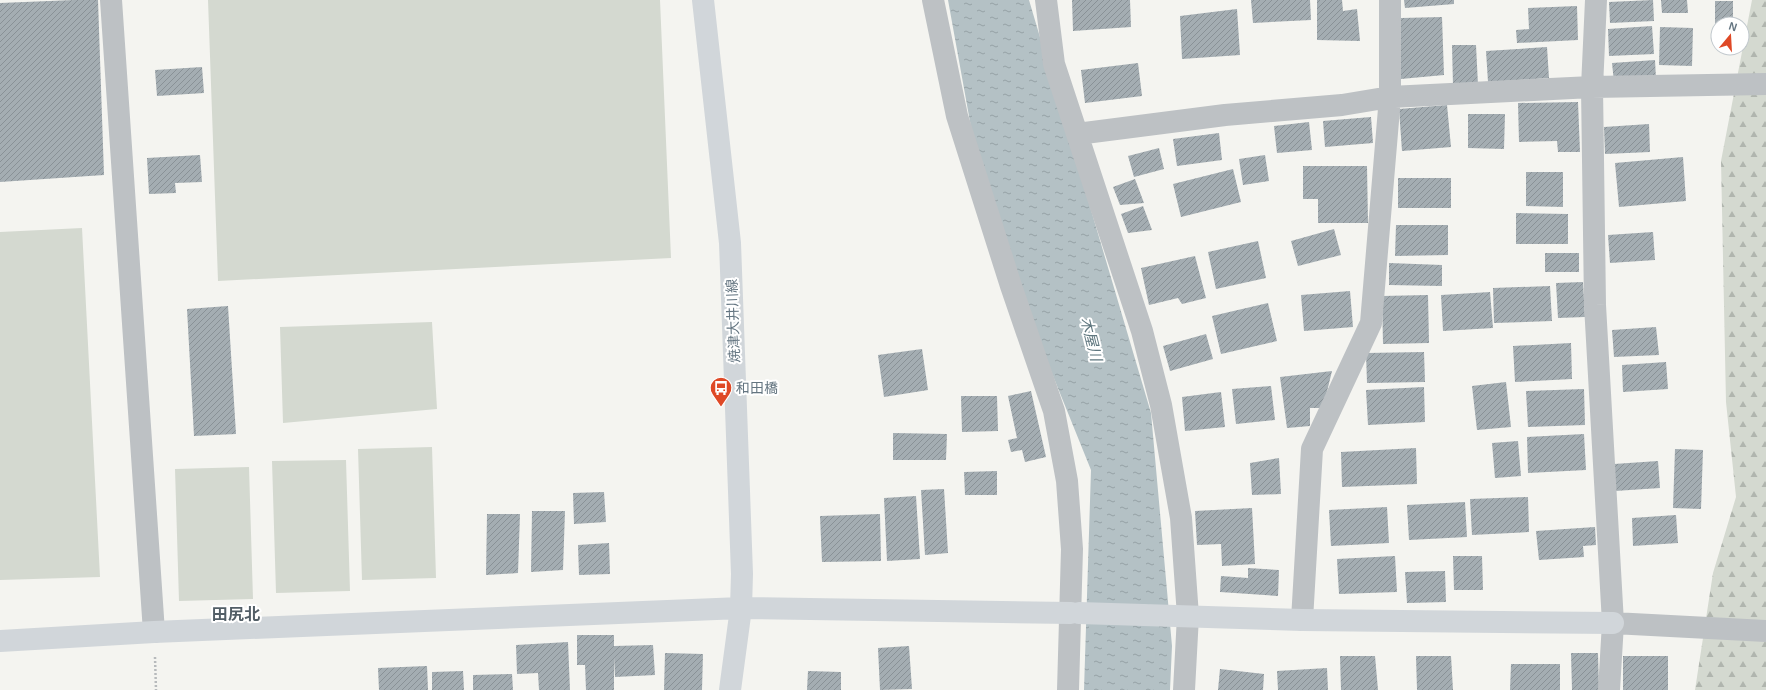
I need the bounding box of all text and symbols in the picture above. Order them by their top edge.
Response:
north arrow [1710,16,1750,56]
text: N [1727,20,1739,33]
street label: 焼津大井川線 [724,279,742,363]
water label: 木屋川 [1078,315,1106,365]
bus stop icon: 和田橋 [708,375,734,408]
place label: 和田橋 [736,380,778,396]
district label: 田尻北 [212,606,260,623]

